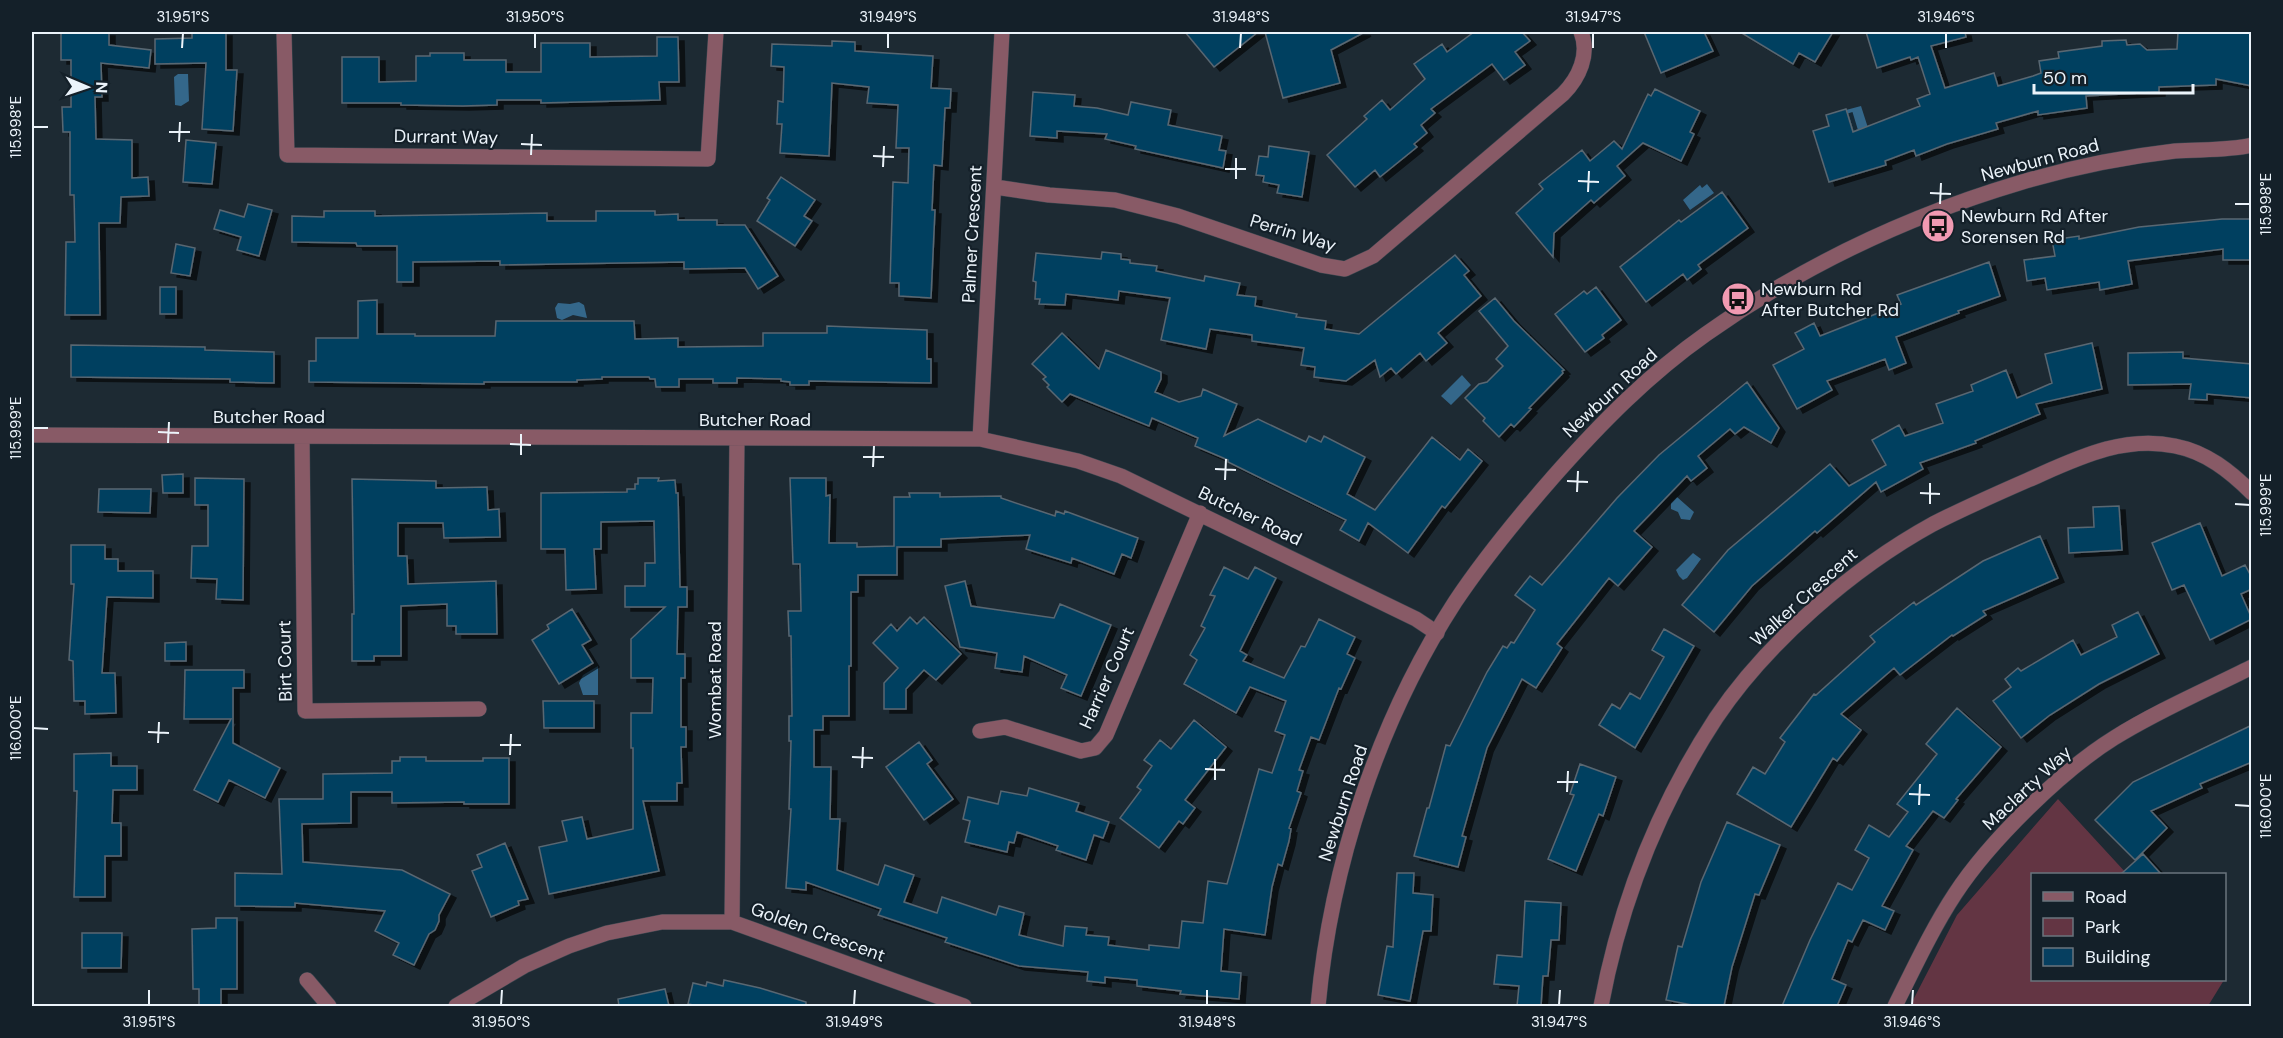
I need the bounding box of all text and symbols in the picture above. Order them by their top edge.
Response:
text: 31.951°S [157,7,210,27]
text: 31.950°S [506,7,565,27]
text: 31.949°S [859,7,917,27]
text: 31.948°S [1212,7,1270,27]
text: 31.947°S [1565,7,1621,27]
text: 31.946°S [1917,7,1975,27]
north arrow [57,57,117,117]
scale bar [2034,57,2193,95]
text: 50 m [2043,66,2087,90]
text: N [91,81,112,94]
text: 115.998°E [6,96,26,158]
street label: Durrant Way [394,124,498,150]
street label: Newburn Road [1978,133,2102,187]
street label: Palmer Crescent [956,164,988,304]
text: 115.998°E [2256,173,2276,235]
place label: Newburn Rd After Sorensen Rd [1961,204,2108,249]
bus stop icon: Newburn Rd After Sorensen Rd [1920,208,1956,244]
street label: Perrin Way [1247,209,1339,257]
place label: Newburn Rd After Butcher Rd [1761,277,1899,322]
bus stop icon: Newburn Rd After Butcher Rd [1720,281,1756,317]
street label: Newburn Road [1557,343,1663,443]
text: 115.999°E [6,397,26,459]
street label: Butcher Road [213,405,325,429]
street label: Butcher Road [699,408,811,432]
text: 115.999°E [2256,474,2276,536]
street label: Butcher Road [1194,481,1306,551]
street label: Walker Crescent [1745,542,1863,652]
street label: Birt Court [272,620,298,702]
street label: Wombat Road [703,621,727,739]
street label: Harrier Court [1074,623,1140,733]
text: 116.000°E [6,696,26,760]
street label: Maclarty Way [1977,740,2077,836]
street label: Newburn Road [1313,742,1373,864]
text: 116.000°E [2256,774,2276,838]
legend [2031,873,2226,981]
text: Road [2085,885,2127,909]
street label: Golden Crescent [747,897,889,967]
text: Park [2085,915,2121,939]
text: Building [2085,945,2150,969]
text: 31.951°S [123,1012,176,1032]
text: 31.950°S [472,1012,531,1032]
text: 31.949°S [825,1012,883,1032]
text: 31.948°S [1178,1012,1236,1032]
text: 31.947°S [1531,1012,1587,1032]
text: 31.946°S [1883,1012,1941,1032]

